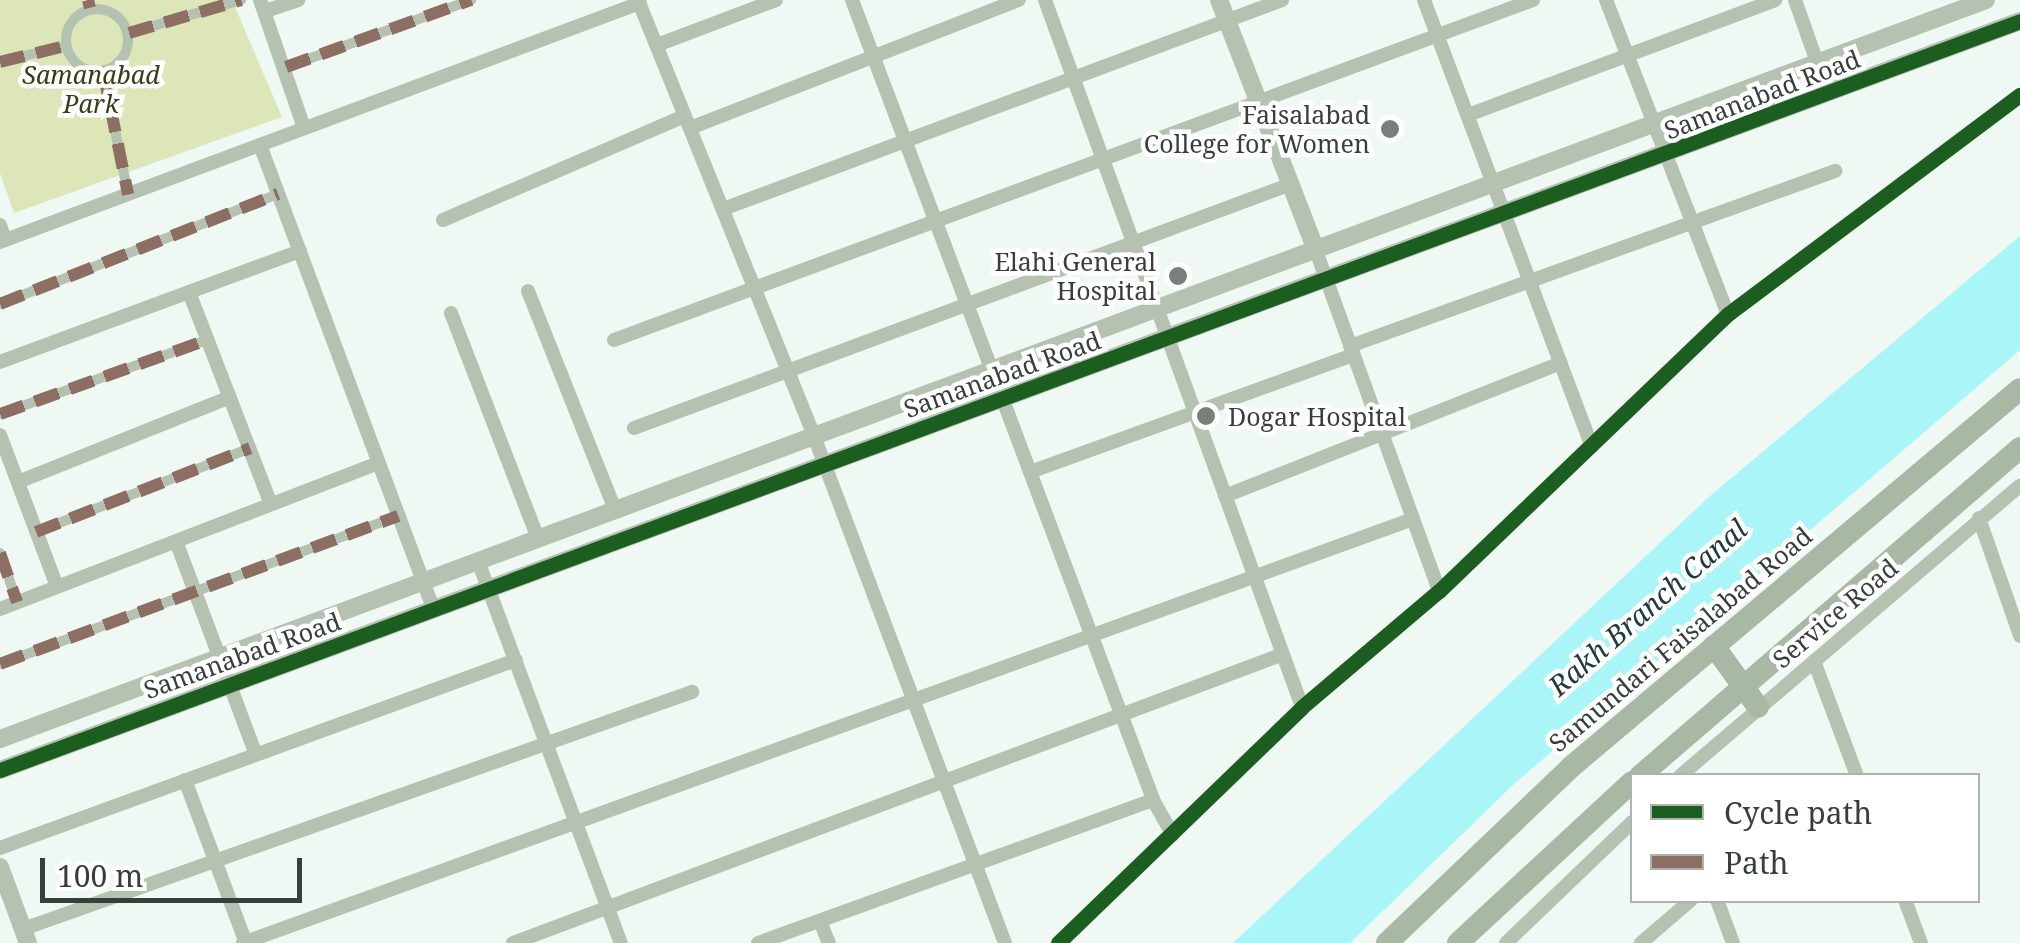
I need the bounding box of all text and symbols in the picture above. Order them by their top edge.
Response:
street label: Samanabad Road [1660,43,1864,145]
park label: Samanabad Park [22,60,160,119]
place label: Faisalabad College for Women [1144,100,1370,159]
marker: Faisalabad College for Women [1379,118,1401,140]
place label: Elahi General Hospital [994,247,1156,306]
marker: Elahi General Hospital [1165,263,1191,289]
street label: Samanabad Road [900,324,1104,424]
place label: Dogar Hospital [1228,401,1406,431]
marker: Dogar Hospital [1193,403,1219,429]
water label: Rakh Branch Canal [1541,512,1753,702]
street label: Samundari Faisalabad Road [1543,520,1817,758]
street label: Service Road [1767,552,1903,674]
street label: Samanabad Road [140,605,344,705]
legend [1630,773,1980,903]
text: Cycle path [1724,792,1872,833]
scale bar [45,838,308,900]
text: Path [1724,842,1789,883]
text: 100 m [57,855,143,896]

